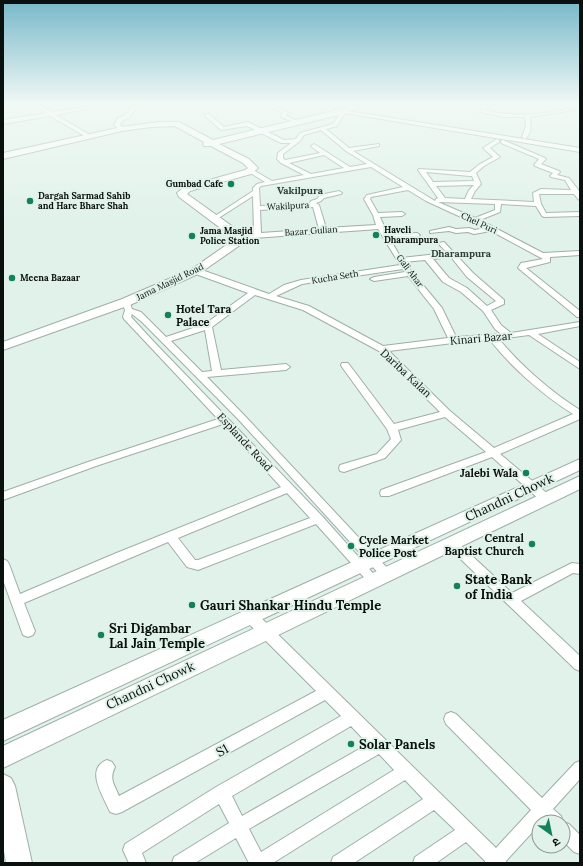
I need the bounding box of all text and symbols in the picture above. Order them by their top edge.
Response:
place label: Gumbad Cafe [166,178,223,189]
marker: Gumbad Cafe [226,179,236,189]
district label: Vakilpura [277,184,324,197]
place label: Dargah Sarmad Sahib and Hare Bhare Shah [38,190,130,211]
marker: Dargah Sarmad Sahib and Hare Bhare Shah [25,196,35,206]
street label: Wakilpura [267,199,310,212]
street label: Chel Puri [459,209,499,236]
street label: Bazar Gulian [284,223,338,238]
place label: Haveli Dharampura [384,224,438,245]
place label: Jama Masjid Police Station [200,225,260,246]
marker: Haveli Dharampura [371,230,381,240]
marker: Jama Masjid Police Station [187,231,197,241]
district label: Dharampura [431,247,492,260]
street label: Gali Ahar [394,252,426,289]
street label: Jama Masjid Road [133,260,206,303]
street label: Kucha Seth [311,267,360,286]
place label: Meena Bazaar [20,272,81,283]
marker: Meena Bazaar [7,273,17,283]
place label: Hotel Tara Palace [176,302,231,329]
marker: Hotel Tara Palace [163,310,173,320]
street label: Kinari Bazar [449,328,513,348]
street label: Dariba Kalan [377,346,435,401]
street label: Esplande Road [214,410,276,474]
place label: Jalebi Wala [460,466,518,480]
marker: Jalebi Wala [521,468,531,478]
street label: Chandni Chowk [462,469,556,525]
place label: Central Baptist Church [445,531,525,558]
place label: Cycle Market Police Post [359,533,429,560]
marker: Central Baptist Church [527,539,537,549]
marker: Cycle Market Police Post [346,541,356,551]
place label: State Bank of India [465,571,532,603]
marker: State Bank of India [452,581,462,591]
place label: Gauri Shankar Hindu Temple [200,597,381,614]
marker: Gauri Shankar Hindu Temple [187,600,197,610]
place label: Sri Digambar Lal Jain Temple [109,620,205,652]
marker: Sri Digambar Lal Jain Temple [96,630,106,640]
street label: Chandni Chowk [103,657,197,713]
place label: Solar Panels [359,736,435,753]
marker: Solar Panels [346,739,356,749]
street label: S1 [213,740,232,761]
north arrow [531,814,571,854]
text: उ [549,835,563,850]

